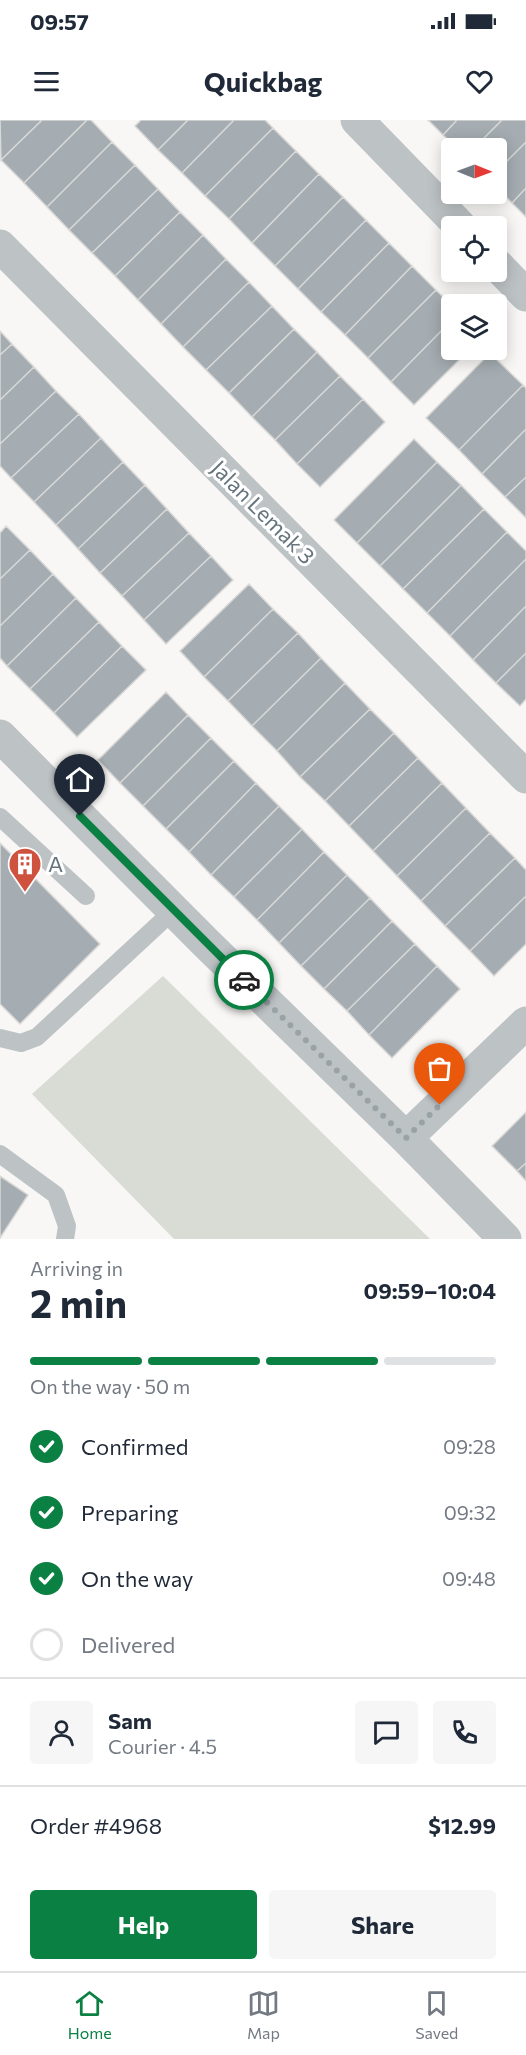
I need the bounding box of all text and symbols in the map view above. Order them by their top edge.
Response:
text: 09:57 [30,8,89,35]
icon: menu [30,65,63,98]
text: Quickbag [204,65,322,98]
icon: heart [463,65,496,98]
north arrow [441,138,507,204]
map controls [441,138,507,360]
button: locate [441,216,507,282]
button: layers [441,294,507,360]
street label: Jalan Lemak 3 [206,454,321,569]
pin [54,754,105,816]
icon: home [63,763,96,796]
building icon: A [7,846,43,893]
place label: A [48,850,63,877]
courier [214,950,274,1010]
icon: car [228,964,261,997]
pin [414,1043,465,1105]
icon: bag [423,1052,456,1085]
text: Arriving in [30,1256,123,1280]
text: 09:59–10:04 [364,1277,496,1304]
text: 2 min [30,1278,127,1326]
text: On the way · 50 m [30,1374,190,1398]
icon: check [30,1430,63,1463]
text: Confirmed [81,1433,188,1460]
text: 09:28 [443,1434,496,1458]
icon: check [30,1496,63,1529]
text: Preparing [81,1499,178,1526]
text: 09:32 [444,1500,496,1524]
icon: check [30,1562,63,1595]
text: On the way [81,1565,193,1592]
text: 09:48 [442,1566,496,1590]
text: Delivered [81,1631,175,1658]
button: person [30,1701,93,1764]
button: chat [355,1701,418,1764]
button: phone [433,1701,496,1764]
text: Sam [108,1707,152,1734]
text: Courier · 4.5 [108,1734,217,1758]
text: Order #4968 [30,1812,162,1839]
text: $12.99 [428,1812,496,1839]
button: Help [30,1890,257,1959]
button: Share [269,1890,496,1959]
tab: Home [68,1987,112,2042]
tab: Map [247,1987,280,2042]
tab: Saved [415,1987,458,2042]

